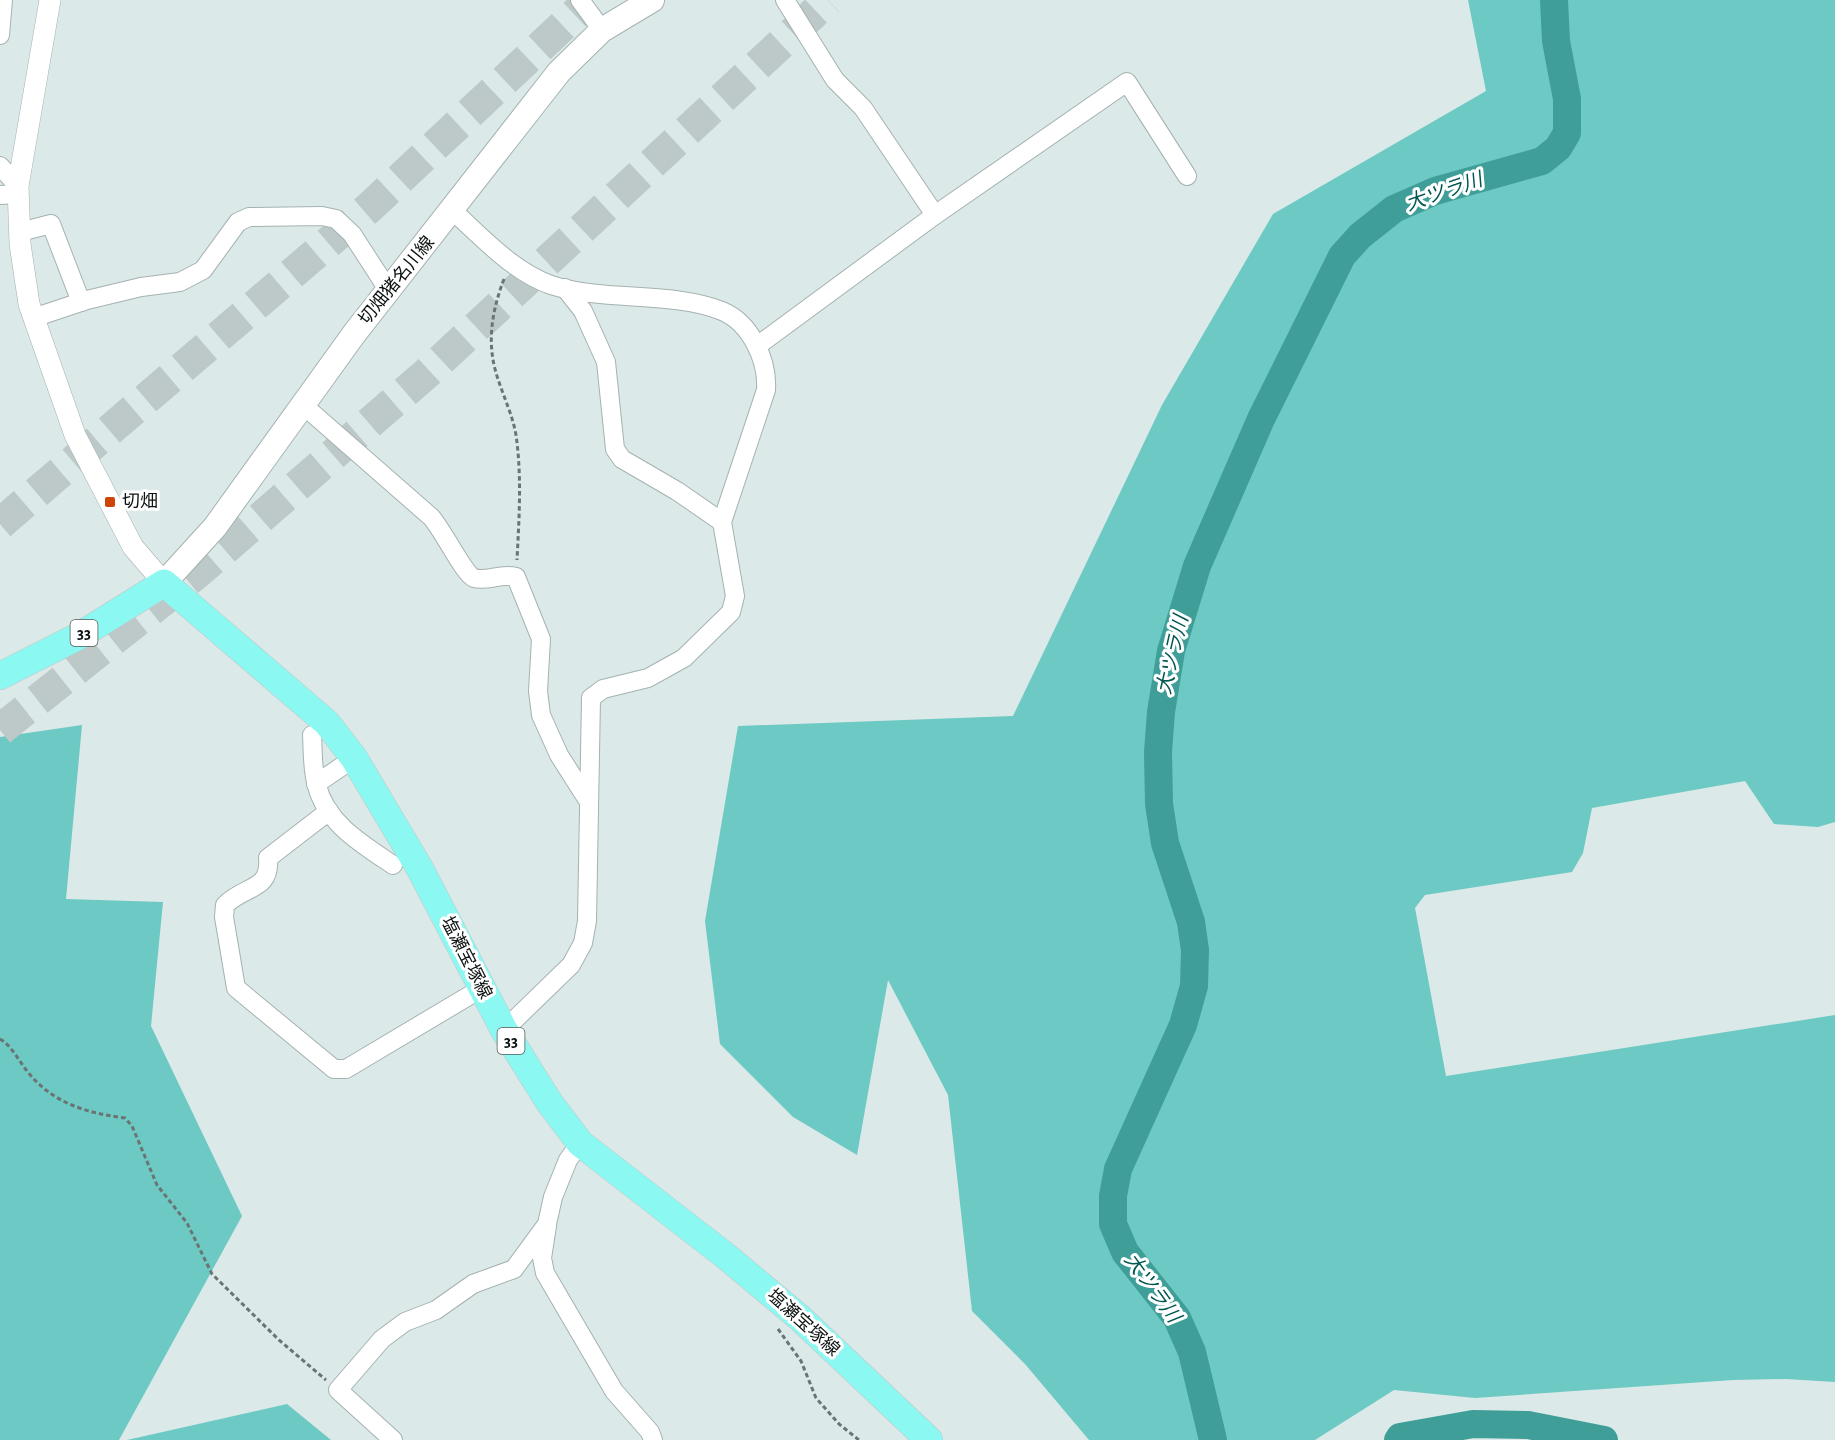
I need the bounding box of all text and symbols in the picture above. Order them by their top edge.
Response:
water label: 大ツラ川 [1403,168,1487,214]
street label: 切畑猪名川線 [354,232,438,329]
place label: 切畑 [122,492,158,511]
marker: 切畑 [103,495,117,509]
water label: 大ツラ川 [1153,612,1192,696]
road number: 33 [70,620,98,646]
street label: 塩瀬宝塚線 [438,913,496,1002]
road number: 33 [498,1028,524,1054]
water label: 大ツラ川 [1120,1249,1186,1328]
street label: 塩瀬宝塚線 [764,1285,844,1360]

